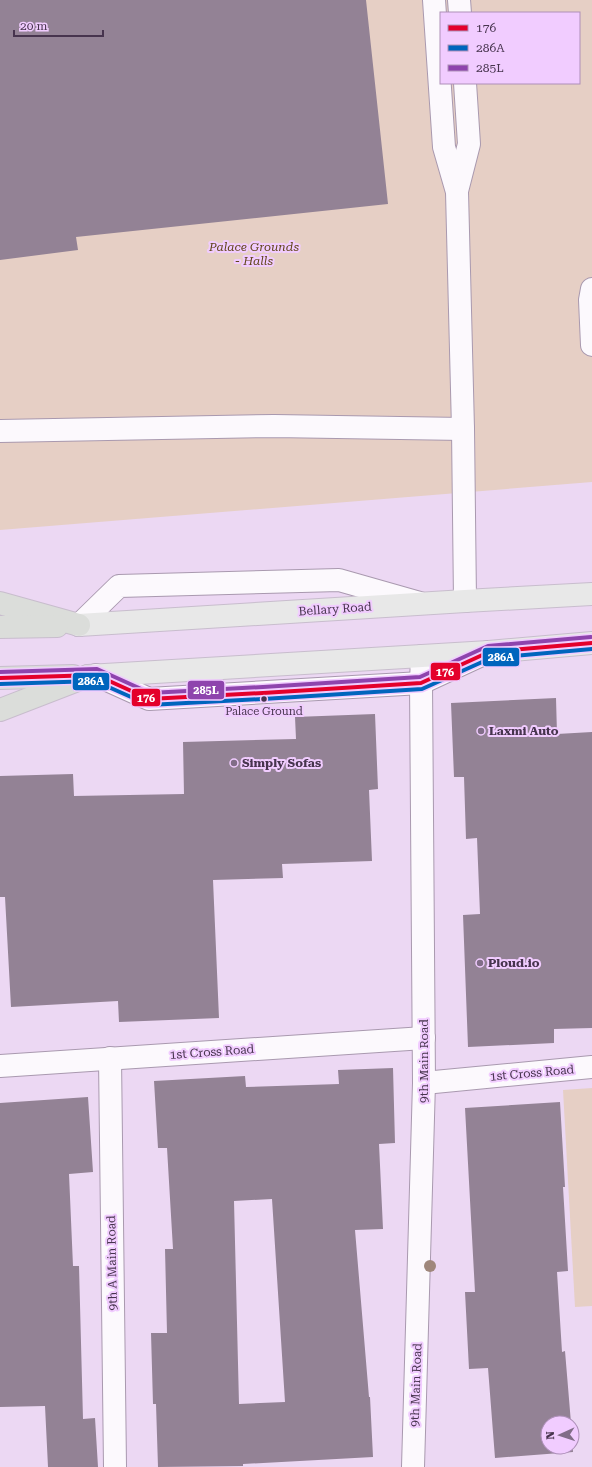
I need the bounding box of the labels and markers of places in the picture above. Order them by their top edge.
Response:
marker: Palace Ground [259,694,269,704]
place label: Palace Ground [225,705,303,718]
place label: Laxmi Auto [489,724,559,738]
marker: Laxmi Auto [476,726,486,736]
place label: Simply Sofas [242,756,321,770]
marker: Simply Sofas [229,758,239,768]
place label: Ploud.io [488,956,540,970]
marker: Ploud.io [475,958,485,968]

